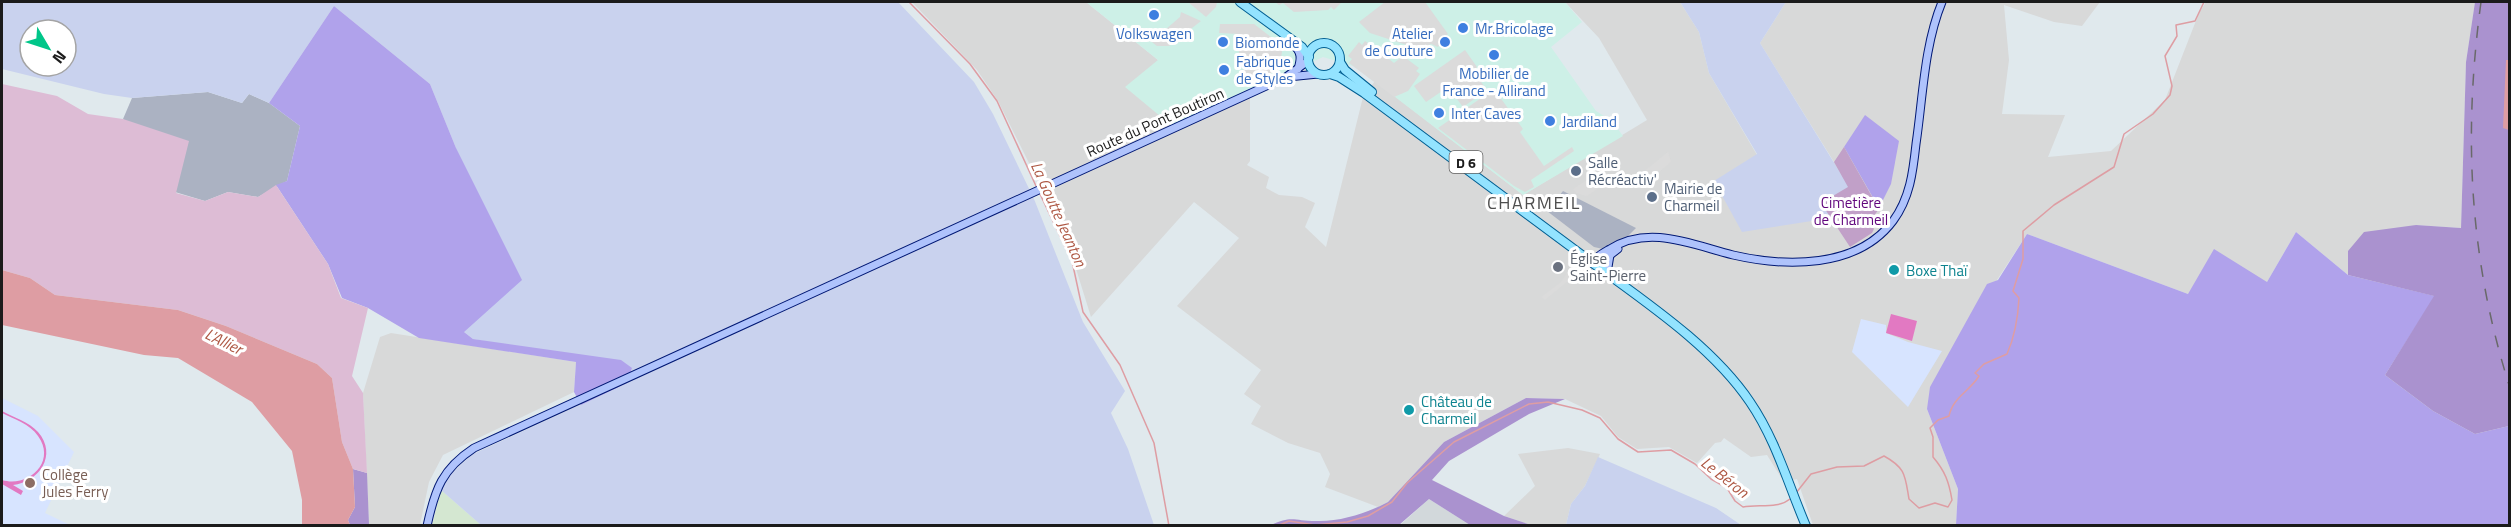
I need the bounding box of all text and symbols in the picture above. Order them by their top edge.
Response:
marker: Volkswagen [1147,8,1161,22]
place label: Mr.Bricolage [1475,17,1554,40]
north arrow [18,18,78,78]
marker: Mr.Bricolage [1456,21,1470,35]
place label: Volkswagen [1116,22,1192,45]
place label: Atelier de Couture [1364,22,1433,62]
place label: Biomonde [1235,31,1299,54]
marker: Biomonde [1216,35,1230,49]
marker: Atelier de Couture [1438,35,1452,49]
text: N [47,46,72,69]
marker: Mobilier de France - Allirand [1487,48,1501,62]
place label: Fabrique de Styles [1236,50,1293,90]
place label: Mobilier de France - Allirand [1442,62,1546,102]
marker: Fabrique de Styles [1217,63,1231,77]
street label: Route du Pont Boutiron [1083,81,1227,163]
place label: Inter Caves [1451,102,1521,125]
marker: Inter Caves [1432,106,1446,120]
place label: Jardiland [1562,110,1617,133]
marker: Jardiland [1543,114,1557,128]
road number: D 6 [1450,151,1482,173]
place label: Salle Récréactiv' [1588,151,1657,191]
water label: La Goutte Jeanton [1025,158,1093,271]
marker: Salle Récréactiv' [1569,164,1583,178]
place label: Mairie de Charmeil [1664,177,1722,217]
district label: CHARMEIL [1487,189,1581,216]
marker: Mairie de Charmeil [1645,190,1659,204]
park label: Cimetière de Charmeil [1814,191,1888,231]
place label: Église Saint-Pierre [1570,247,1646,287]
place label: Boxe Thaï [1906,259,1968,282]
marker: Église Saint-Pierre [1551,260,1565,274]
marker: Boxe Thaï [1887,263,1901,277]
water label: L'Allier [201,322,249,361]
place label: Château de Charmeil [1421,390,1492,430]
marker: Château de Charmeil [1402,403,1416,417]
water label: Le Béron [1696,451,1755,504]
place label: Collège Jules Ferry [42,463,108,503]
marker: Collège Jules Ferry [23,476,37,490]

